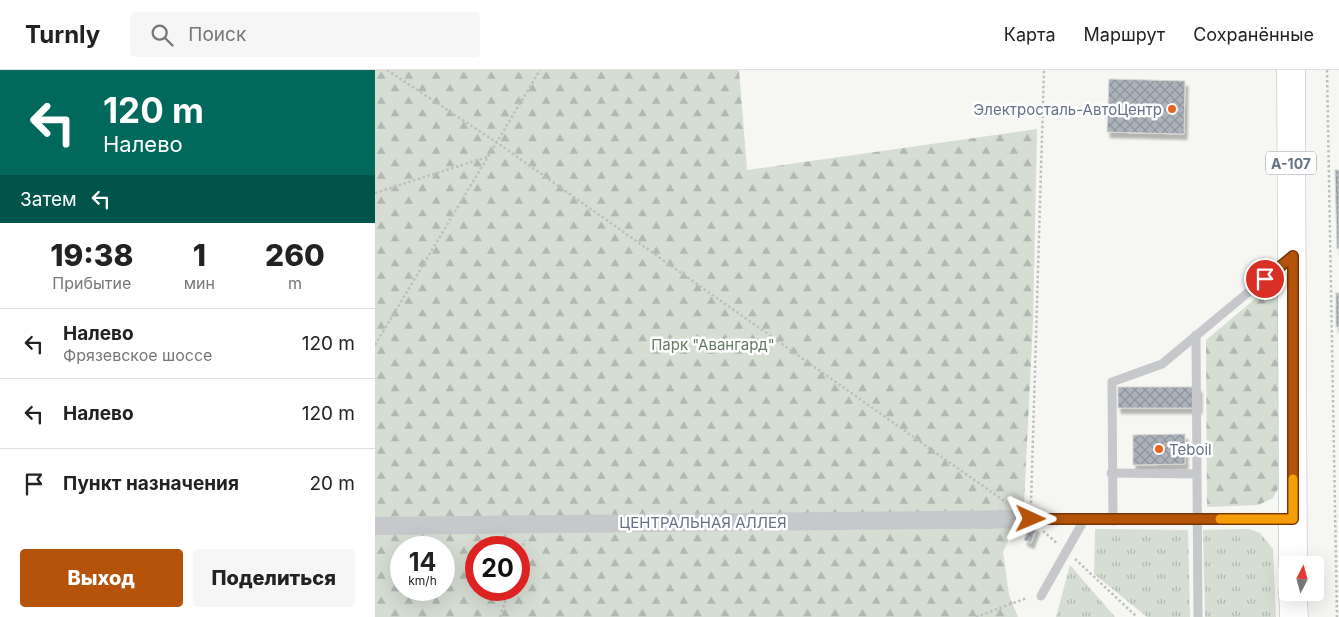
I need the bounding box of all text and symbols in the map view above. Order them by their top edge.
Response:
search box [130,12,480,57]
text: Turnly [25,20,100,49]
icon: search [148,21,176,49]
text: Поиск [188,23,246,46]
text: Карта [1004,24,1056,45]
text: Маршрут [1084,24,1165,45]
text: Сохранённые [1193,24,1314,45]
text: 120 m [103,89,204,131]
icon: left [20,90,85,155]
place label: Электросталь-АвтоЦентр [973,100,1162,119]
marker: Электросталь-АвтоЦентр [1166,103,1178,115]
text: Налево [103,131,183,157]
road number: А-107 [1266,152,1316,175]
icon: left [87,185,115,213]
text: Затем [20,188,77,211]
text: 19:38 [50,237,133,273]
text: 1 [193,237,206,273]
text: 260 [265,237,325,273]
pin [1244,258,1286,300]
icon: arrive [1251,265,1279,293]
text: Прибытие [52,273,131,293]
text: мин [184,273,215,293]
text: m [288,273,302,293]
text: Налево [63,322,134,345]
icon: left [20,330,48,358]
text: 120 m [302,332,355,355]
park label: Парк "Авангард" [651,335,775,354]
text: Фрязевское шоссе [63,345,212,365]
icon: left [20,400,48,428]
text: Налево [63,402,134,425]
text: 120 m [302,402,355,425]
place label: Teboil [1169,440,1212,459]
marker: Teboil [1153,443,1165,455]
icon: arrive [20,470,48,498]
text: Пункт назначения [63,472,239,495]
text: 20 m [309,472,355,495]
position arrow [1004,492,1056,544]
street label: ЦЕНТРАЛЬНАЯ АЛЛЕЯ [619,513,787,532]
speed limit sign: 20 [465,536,530,601]
text: 14 [409,547,436,577]
button: Выход [20,549,183,607]
button: Поделиться [193,549,355,607]
north arrow [1279,556,1324,601]
map controls [1279,556,1324,601]
text: km/h [408,573,437,588]

